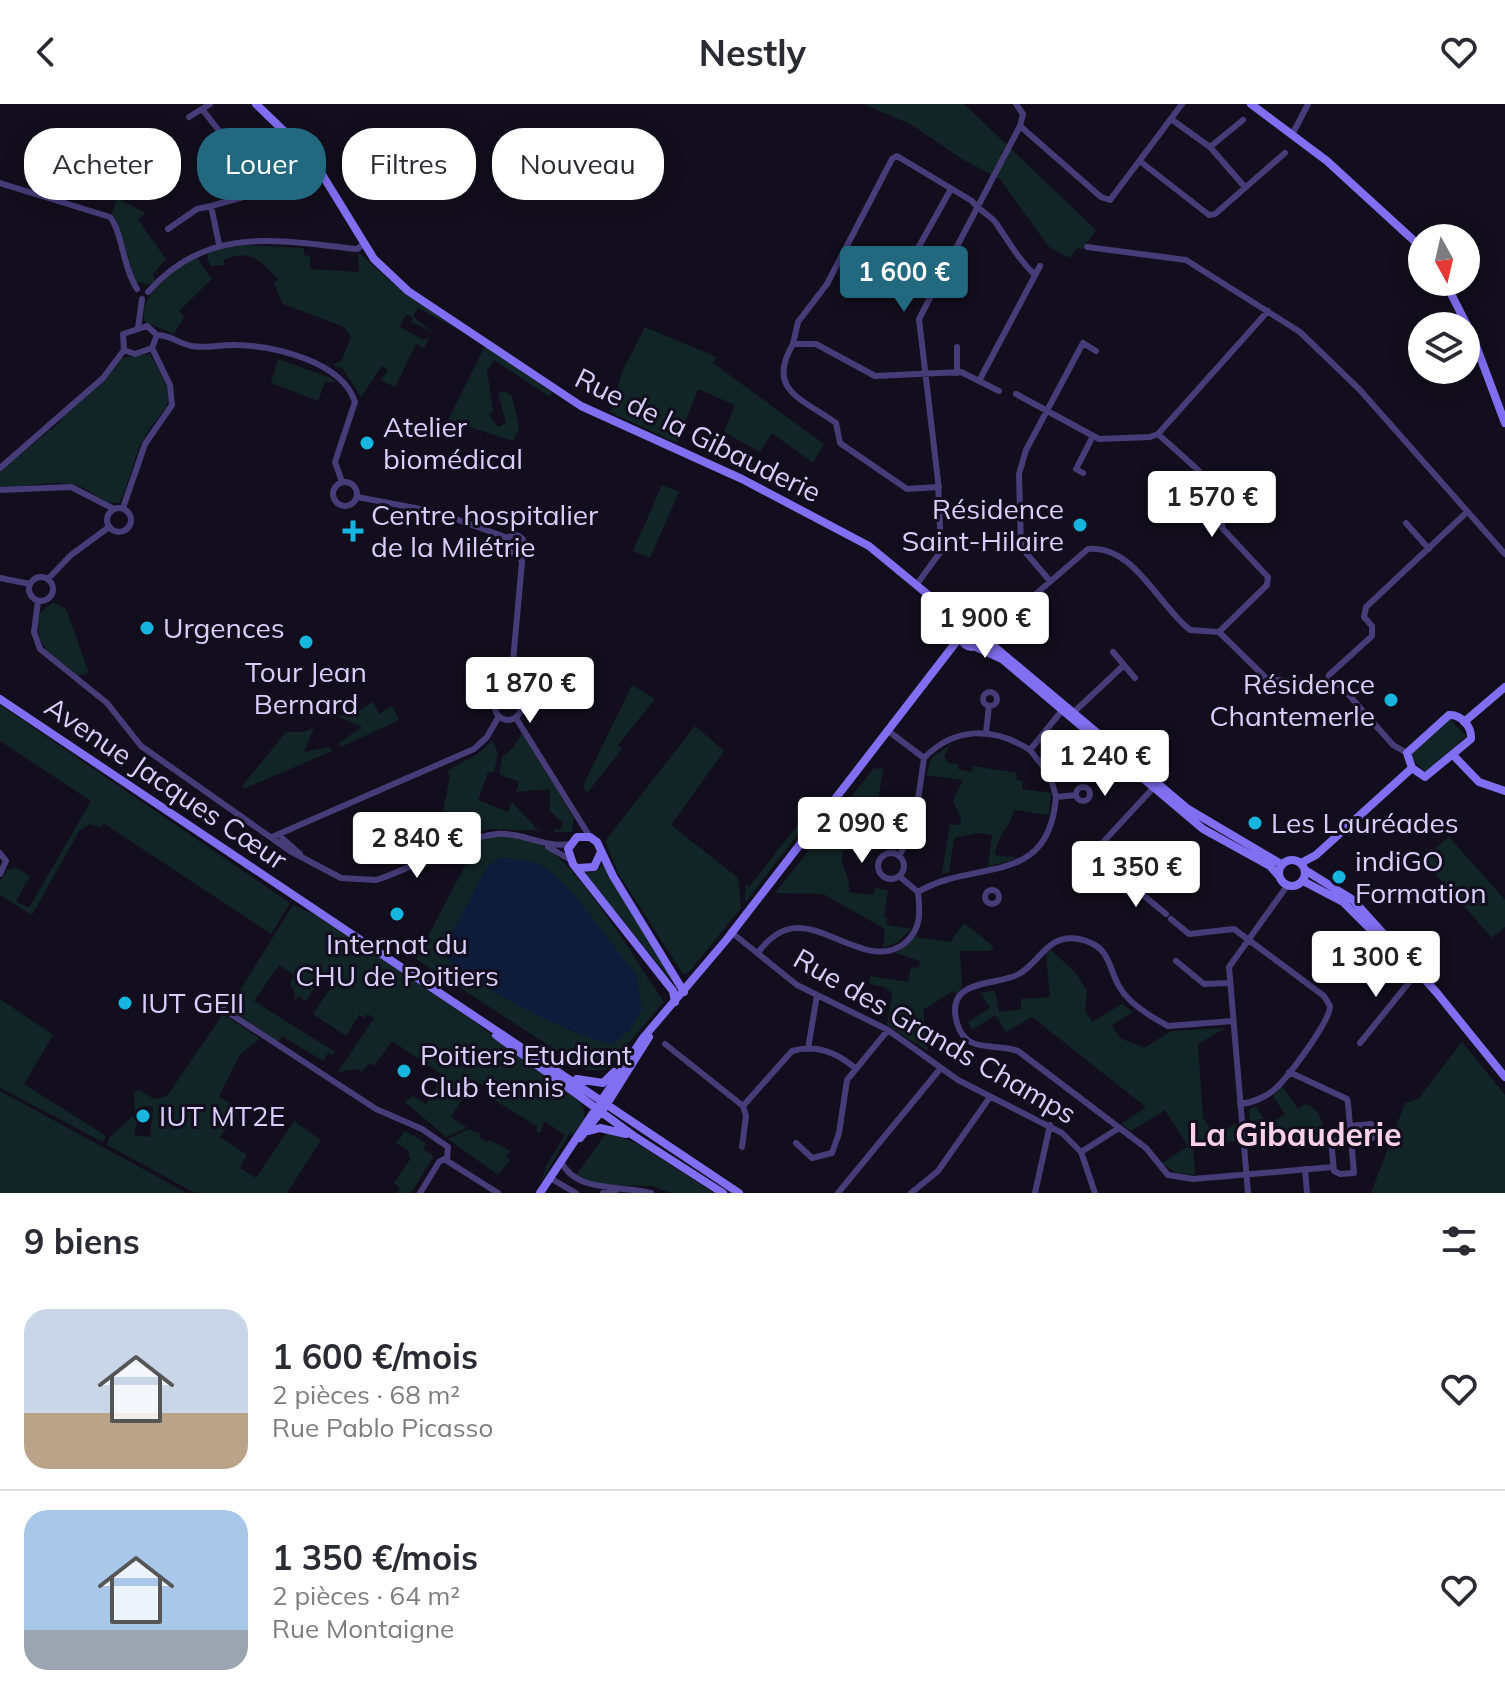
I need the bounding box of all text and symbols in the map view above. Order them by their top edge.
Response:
icon: back [24,30,68,74]
text: Nestly [699,30,806,75]
icon: heart [1437,30,1481,74]
chip: Acheter [24,128,181,200]
chip: Louer [197,128,326,200]
chip: Filtres [342,128,476,200]
chip: Nouveau [492,128,664,200]
north arrow [1408,224,1480,296]
map controls [1408,224,1480,384]
pin: 1 600 € [830,246,978,314]
text: 1 600 € [858,255,950,288]
button: layers [1408,312,1480,384]
street label: Rue de la Gibauderie [570,360,827,509]
place label: Atelier biomédical [383,409,523,476]
marker: Atelier biomédical [358,434,376,452]
pin: 1 570 € [1138,471,1286,539]
text: 1 570 € [1166,480,1258,513]
place label: Résidence Saint-Hilaire [902,491,1064,558]
place label: Centre hospitalier de la Milétrie [371,497,599,564]
marker: Résidence Saint-Hilaire [1071,516,1089,534]
marker: Centre hospitalier de la Milétrie [342,520,364,542]
pin: 1 900 € [911,592,1059,660]
text: 1 900 € [939,601,1031,634]
place label: Urgences [163,610,285,645]
marker: Urgences [138,619,156,637]
marker: Tour Jean Bernard [297,633,315,651]
place label: Tour Jean Bernard [245,654,367,721]
pin: 1 870 € [456,657,604,725]
text: 1 870 € [484,666,576,699]
place label: Résidence Chantemerle [1209,666,1375,733]
street label: Avenue Jacques Cœur [39,689,295,877]
marker: Résidence Chantemerle [1382,691,1400,709]
pin: 1 240 € [1031,730,1179,798]
text: 1 240 € [1059,739,1151,772]
pin: 2 090 € [788,797,936,865]
place label: Les Lauréades [1271,805,1459,840]
text: 2 090 € [816,806,908,839]
pin: 2 840 € [343,812,491,880]
marker: Les Lauréades [1246,814,1264,832]
text: 2 840 € [371,821,463,854]
pin: 1 350 € [1062,841,1210,909]
place label: indiGO Formation [1355,843,1487,910]
text: 1 350 € [1090,850,1182,883]
marker: indiGO Formation [1330,868,1348,886]
marker: Internat du CHU de Poitiers [388,905,406,923]
place label: Internat du CHU de Poitiers [295,926,499,993]
pin: 1 300 € [1302,931,1450,999]
street label: Rue des Grands Champs [788,940,1083,1131]
text: 1 300 € [1330,940,1422,973]
place label: IUT GEII [141,985,244,1020]
marker: IUT GEII [116,994,134,1012]
place label: Poitiers Etudiant Club tennis [420,1037,632,1104]
marker: Poitiers Etudiant Club tennis [395,1062,413,1080]
place label: IUT MT2E [159,1098,285,1133]
marker: IUT MT2E [134,1107,152,1125]
district label: La Gibauderie [1188,1114,1402,1154]
icon: filters [1437,1219,1481,1263]
text: 9 biens [24,1220,140,1263]
text: 1 600 €/mois [272,1335,478,1378]
icon: home [88,1341,184,1437]
icon: heart [1437,1367,1481,1411]
text: 2 pièces · 68 m² [272,1378,460,1411]
text: Rue Pablo Picasso [272,1411,493,1444]
text: 1 350 €/mois [272,1536,478,1579]
icon: home [88,1542,184,1638]
icon: heart [1437,1568,1481,1612]
text: 2 pièces · 64 m² [272,1579,460,1612]
text: Rue Montaigne [272,1612,454,1645]

